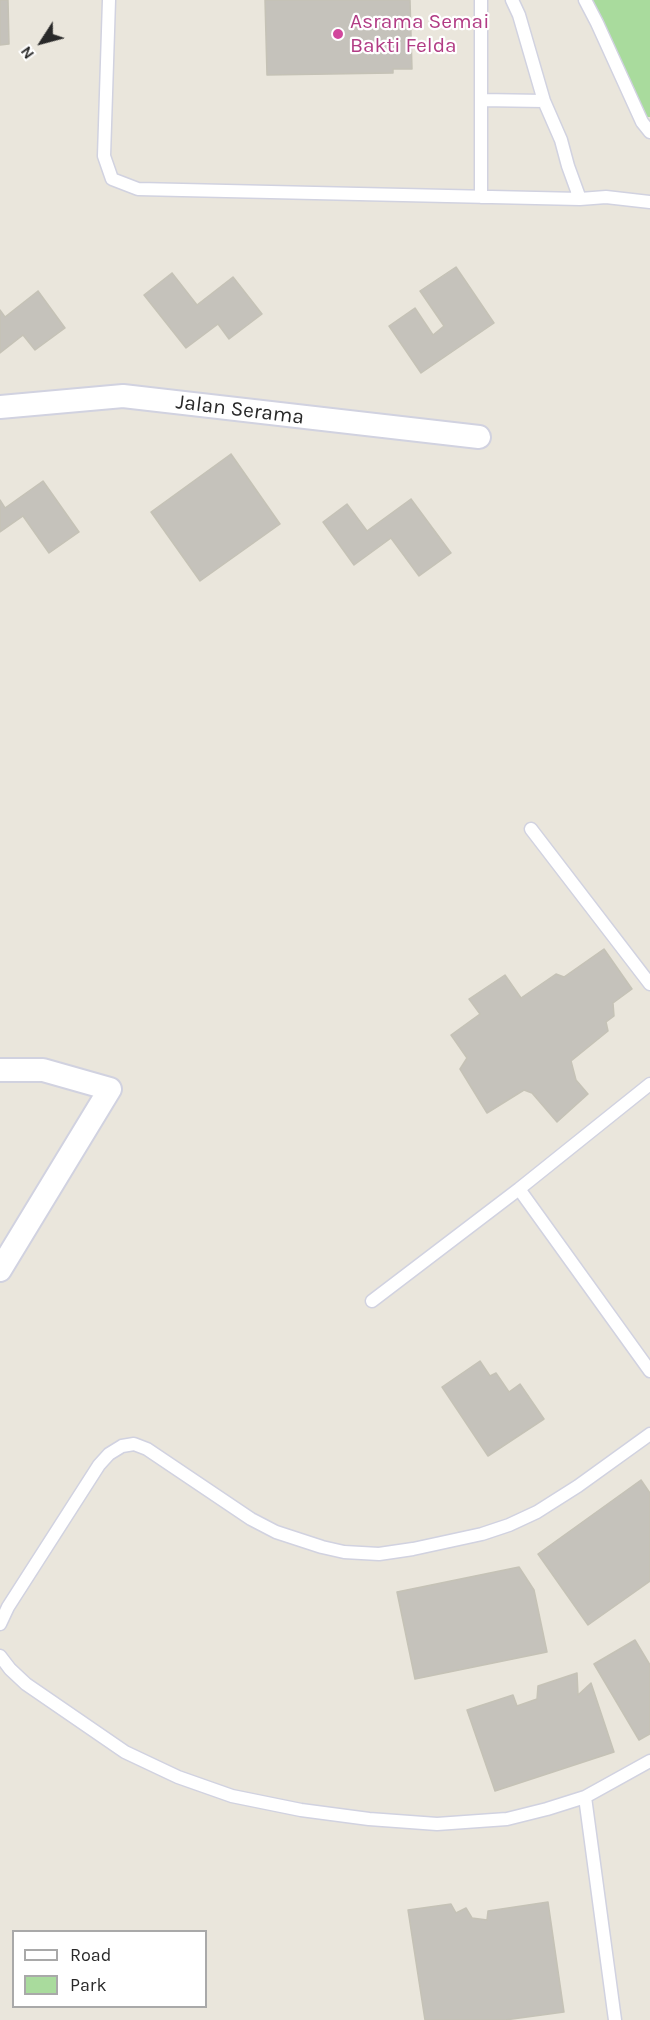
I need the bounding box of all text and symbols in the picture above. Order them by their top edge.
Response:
place label: Asrama Semai Bakti Felda [350,9,489,59]
north arrow [12,12,72,72]
marker: Asrama Semai Bakti Felda [331,27,345,41]
text: N [16,43,38,63]
street label: Jalan Serama [174,390,306,430]
legend [12,1930,207,2008]
text: Road [70,1944,111,1966]
text: Park [70,1974,107,1996]

